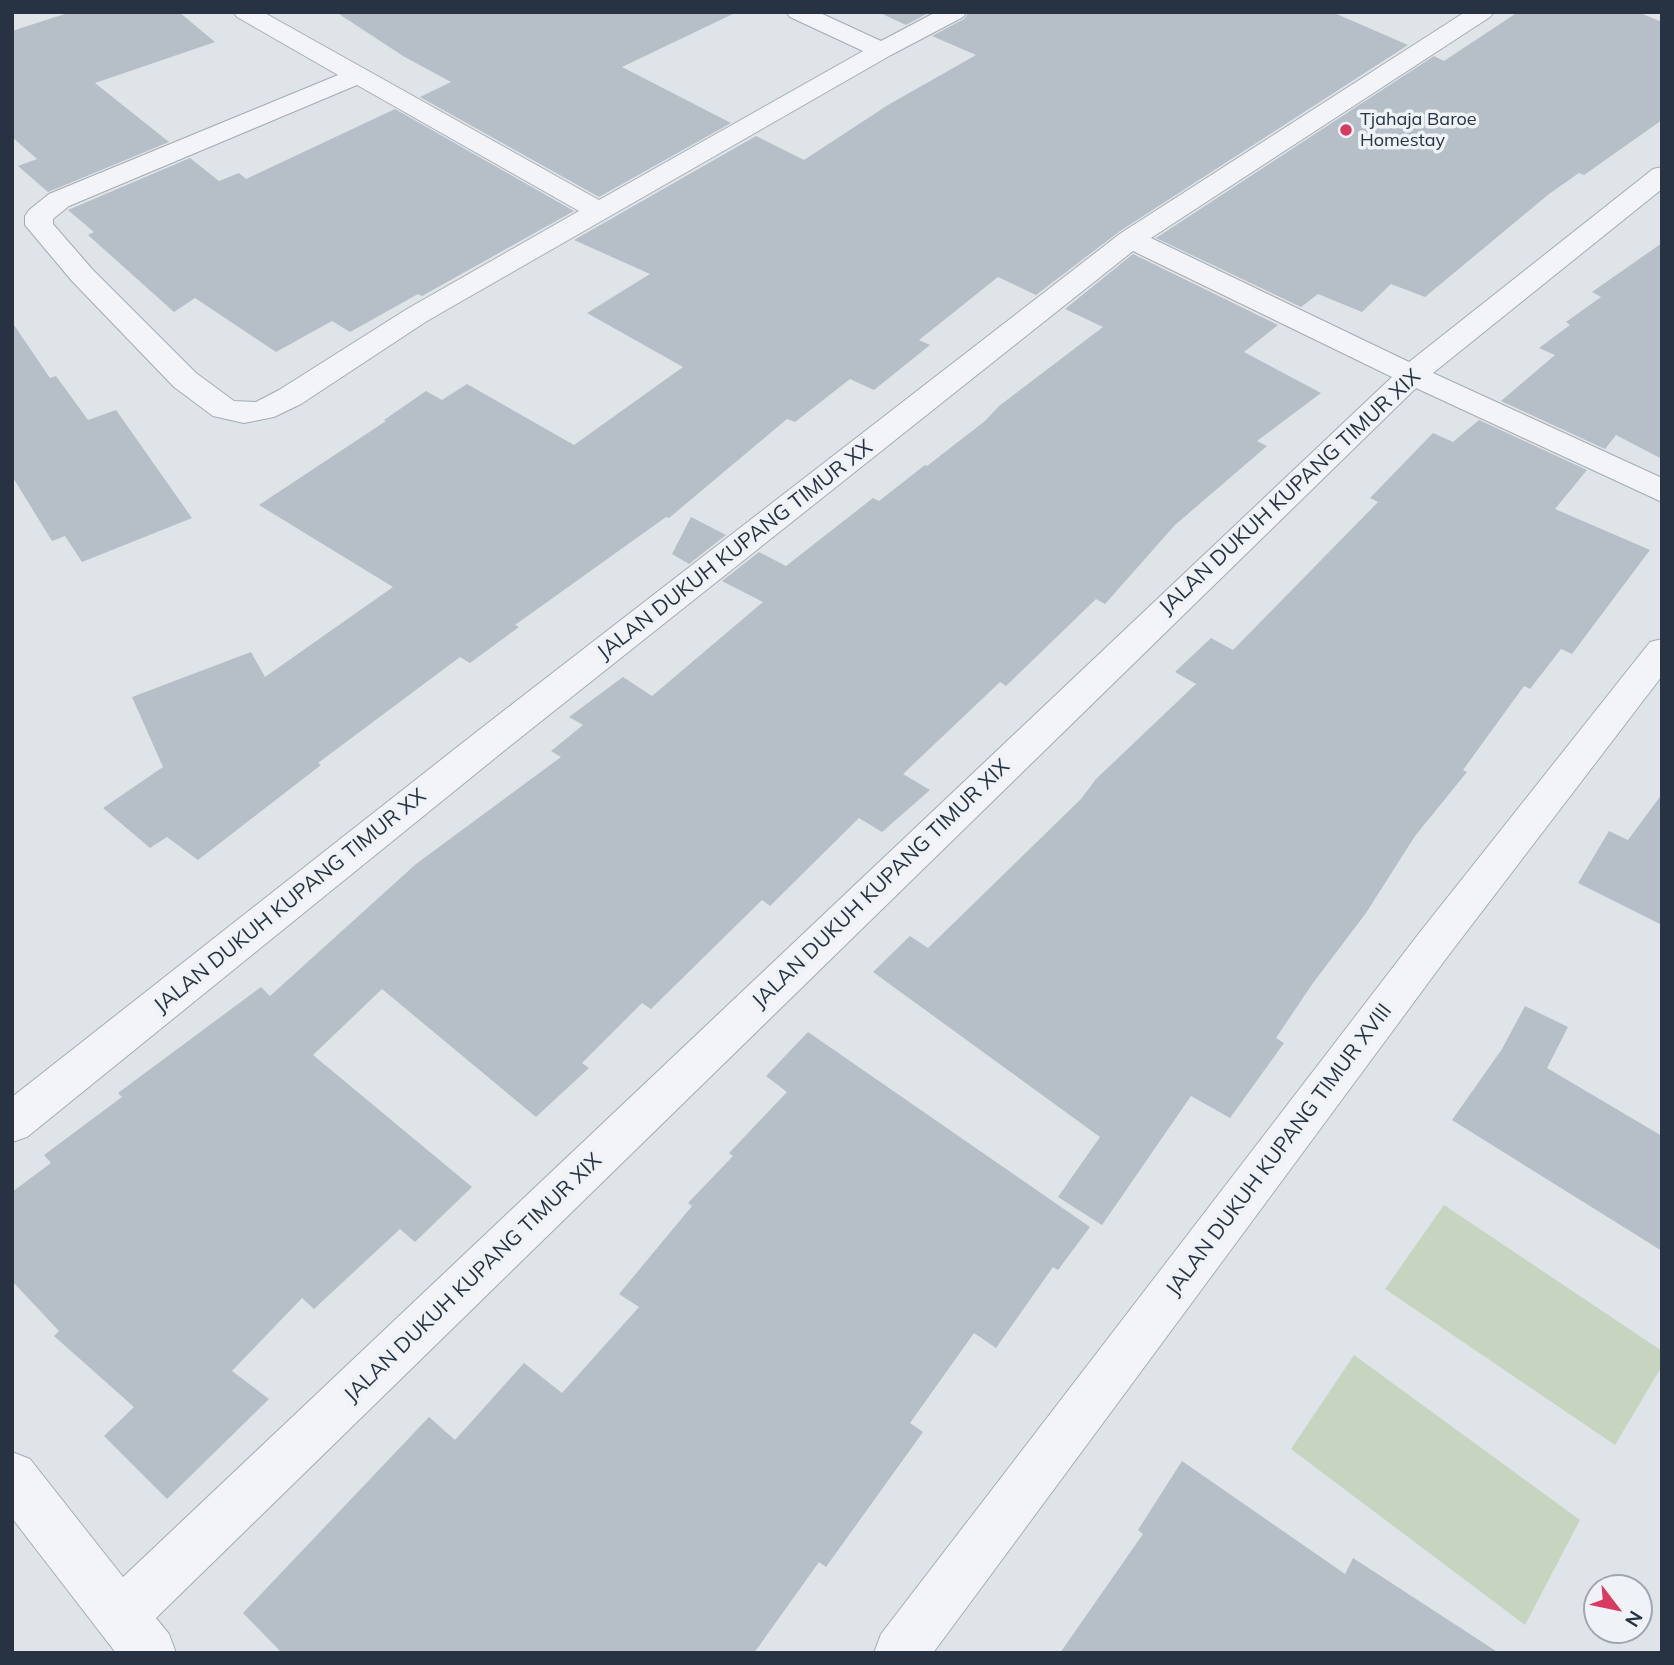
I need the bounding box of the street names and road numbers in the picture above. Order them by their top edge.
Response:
street label: JALAN DUKUH KUPANG TIMUR XIX [1154,364,1426,620]
street label: JALAN DUKUH KUPANG TIMUR XX [592,435,878,665]
street label: JALAN DUKUH KUPANG TIMUR XIX [747,754,1015,1014]
street label: JALAN DUKUH KUPANG TIMUR XX [149,783,431,1019]
street label: JALAN DUKUH KUPANG TIMUR XVIII [1161,999,1397,1301]
street label: JALAN DUKUH KUPANG TIMUR XIX [339,1148,607,1408]

